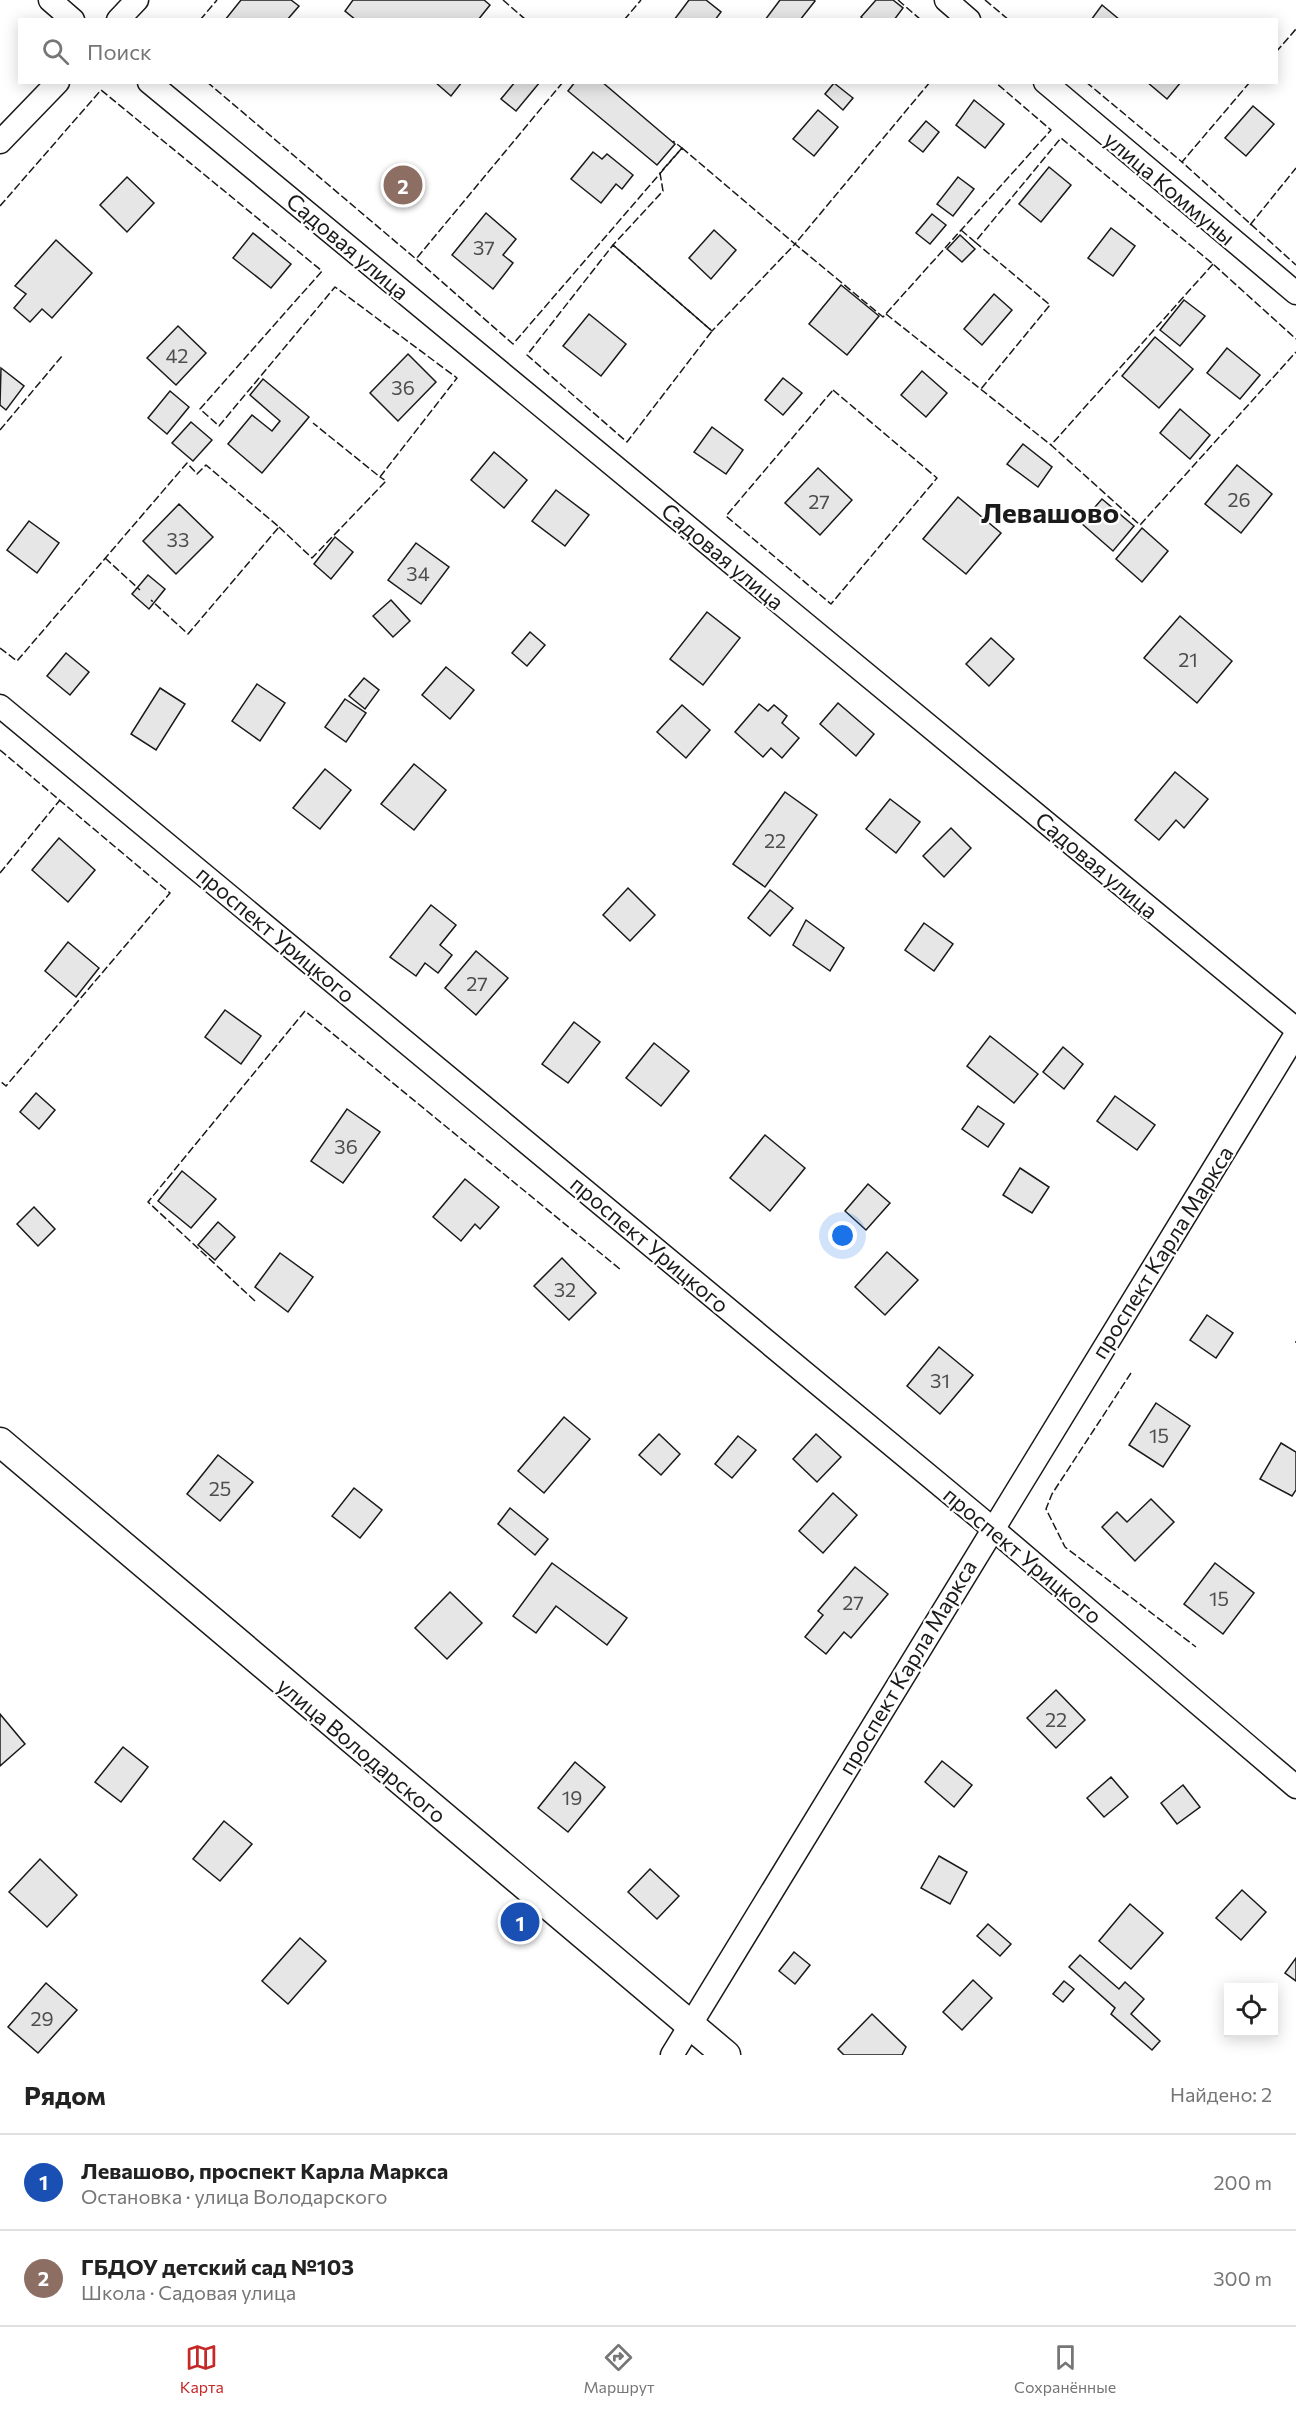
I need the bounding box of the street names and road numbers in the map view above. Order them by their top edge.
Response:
street label: улица Коммуны [1099,125,1241,251]
street label: Садовая улица [281,187,415,305]
street label: Садовая улица [656,497,790,615]
street label: Садовая улица [1030,806,1164,924]
street label: проспект Урицкого [191,860,361,1008]
street label: проспект Карла Маркса [1085,1141,1239,1363]
street label: проспект Урицкого [565,1170,735,1318]
street label: проспект Урицкого [938,1481,1108,1629]
street label: проспект Карла Маркса [832,1555,982,1779]
street label: улица Володарского [272,1671,452,1829]

